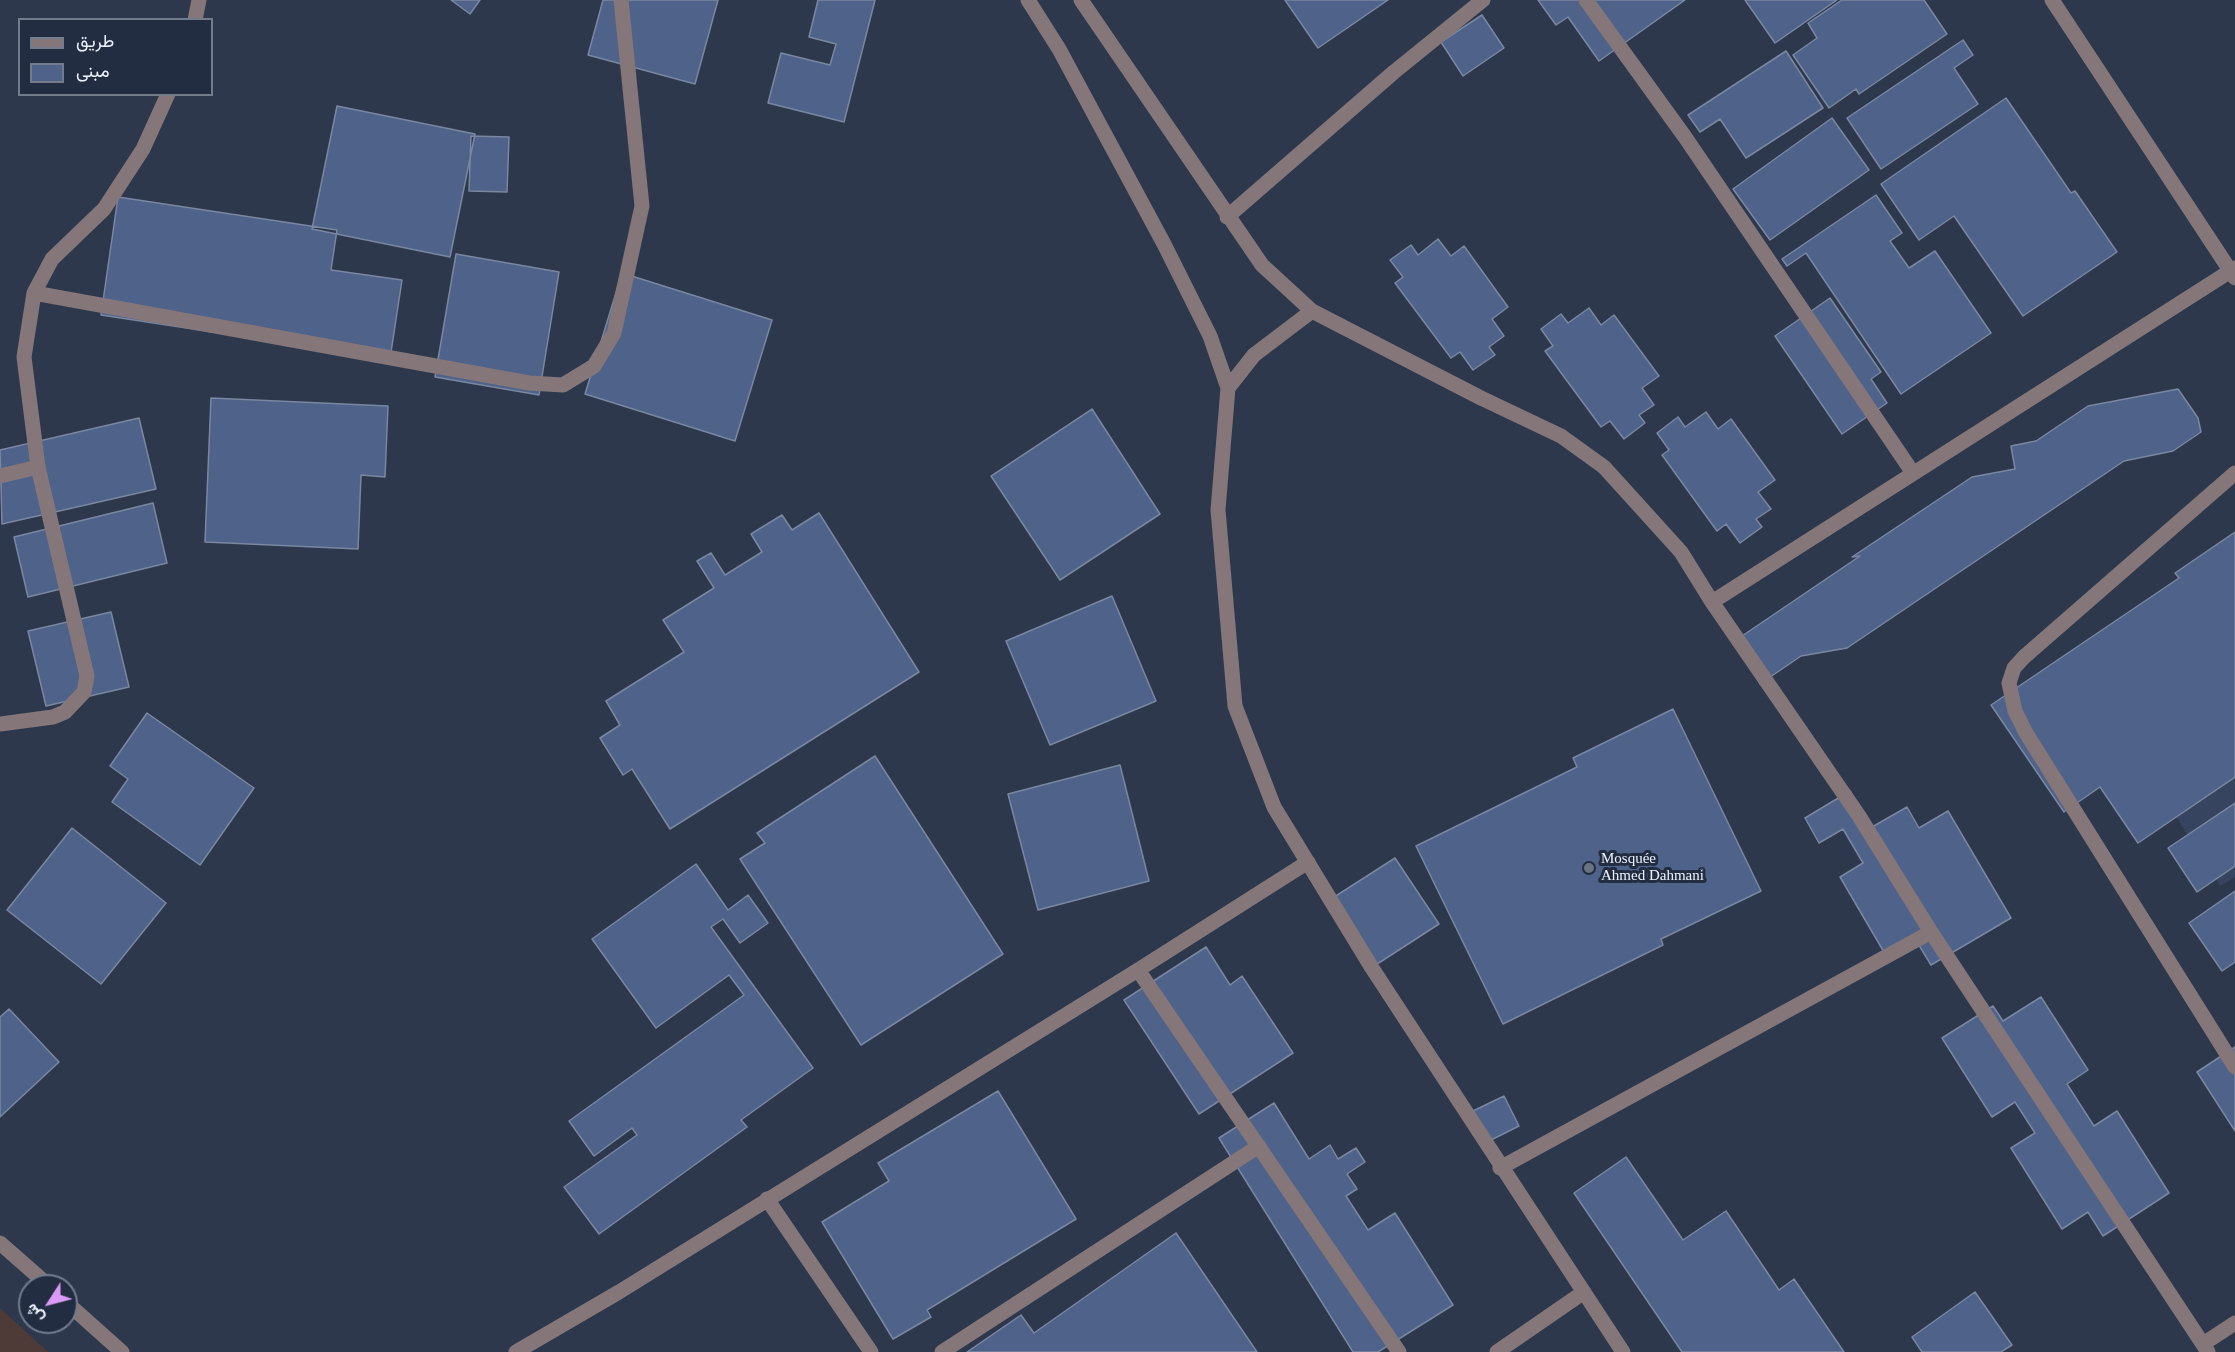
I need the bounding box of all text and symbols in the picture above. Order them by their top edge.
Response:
legend [18,18,213,96]
text: طريق [76,31,114,51]
text: مبنى [76,61,110,81]
place label: Mosquée Ahmed Dahmani [1601,850,1704,885]
marker: Mosquée Ahmed Dahmani [1582,861,1596,875]
north arrow [18,1274,78,1334]
text: ش [22,1301,47,1326]

